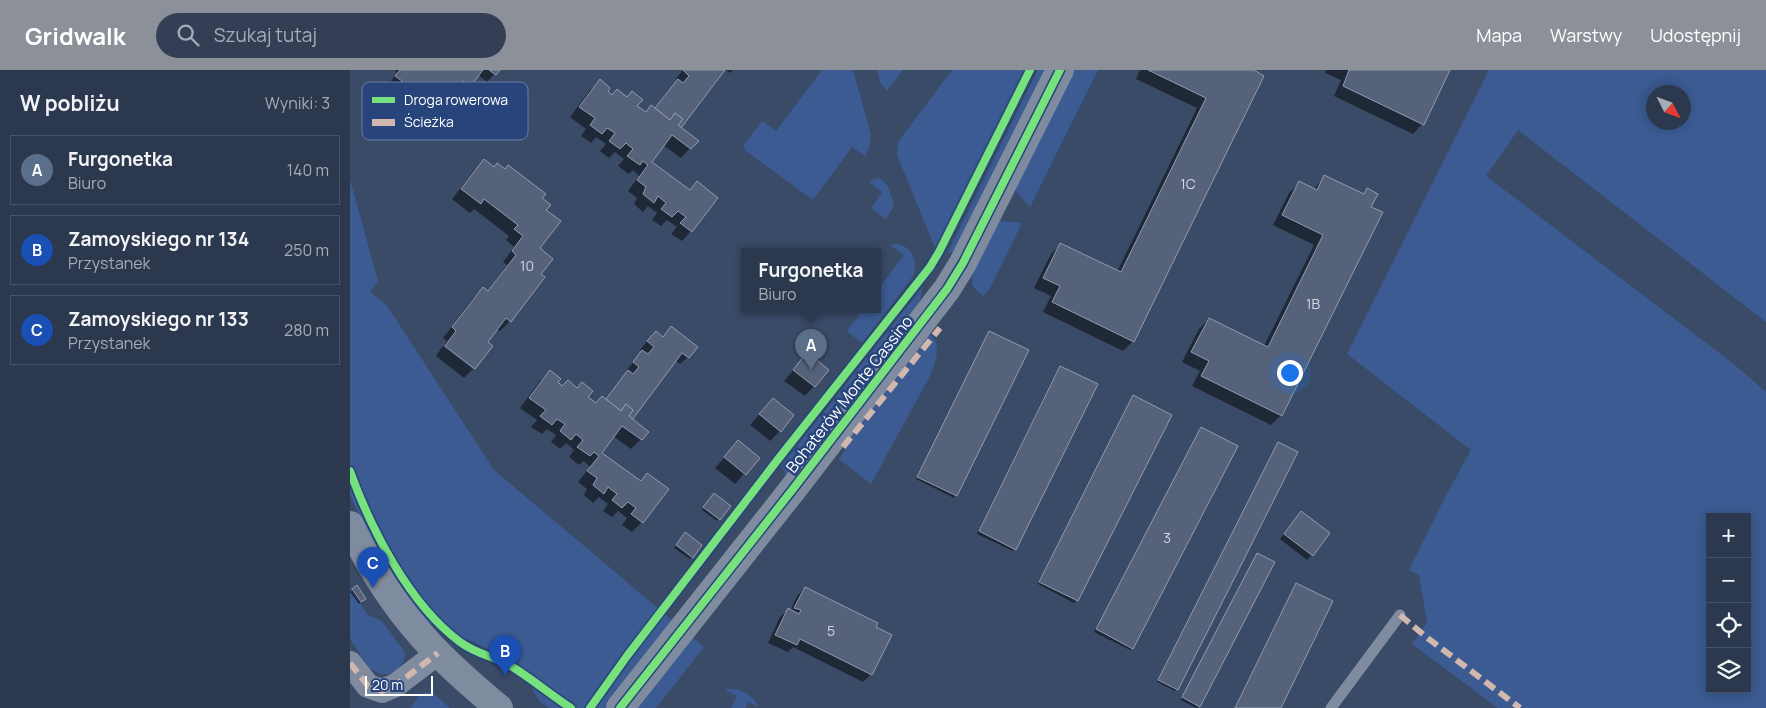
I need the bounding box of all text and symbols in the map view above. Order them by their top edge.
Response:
search box [156,13,506,58]
text: Gridwalk [25,19,126,52]
icon: search [174,21,202,49]
text: Szukaj tutaj [214,22,317,48]
text: Mapa [1476,23,1522,47]
text: Warstwy [1550,23,1622,47]
text: Udostępnij [1650,23,1741,47]
legend [362,82,528,140]
north arrow [1646,85,1691,130]
text: W pobliżu [20,89,120,117]
text: Droga rowerowa [404,90,508,109]
text: Wyniki: 3 [265,92,330,114]
text: Ścieżka [404,112,454,131]
text: Furgonetka [68,146,173,172]
text: A [32,159,42,181]
text: 140 m [287,159,329,181]
text: Biuro [68,172,106,194]
house number: 1C [1180,174,1196,193]
text: Zamoyskiego nr 134 [68,226,249,252]
text: B [32,239,42,261]
text: 250 m [284,239,329,261]
popup [741,248,881,313]
text: Przystanek [68,252,151,274]
house number: 10 [520,256,534,275]
text: Furgonetka [758,257,864,283]
text: Biuro [758,283,797,305]
house number: 1B [1306,294,1320,313]
text: Zamoyskiego nr 133 [68,306,249,332]
street label: Bohaterów Monte Cassino [781,311,917,477]
text: C [31,319,43,341]
text: 280 m [284,319,329,341]
pin: A [795,329,827,370]
text: Przystanek [68,332,151,354]
your location [1277,360,1303,386]
map controls [1706,513,1751,693]
button: + [1706,513,1751,558]
house number: 3 [1163,528,1171,547]
pin: C [357,547,389,588]
button: − [1706,558,1751,603]
button: locate [1706,603,1751,648]
house number: 5 [827,621,835,640]
pin: B [489,635,521,676]
button: layers [1706,648,1751,693]
scale bar [365,673,432,696]
text: 20 m [372,675,403,694]

